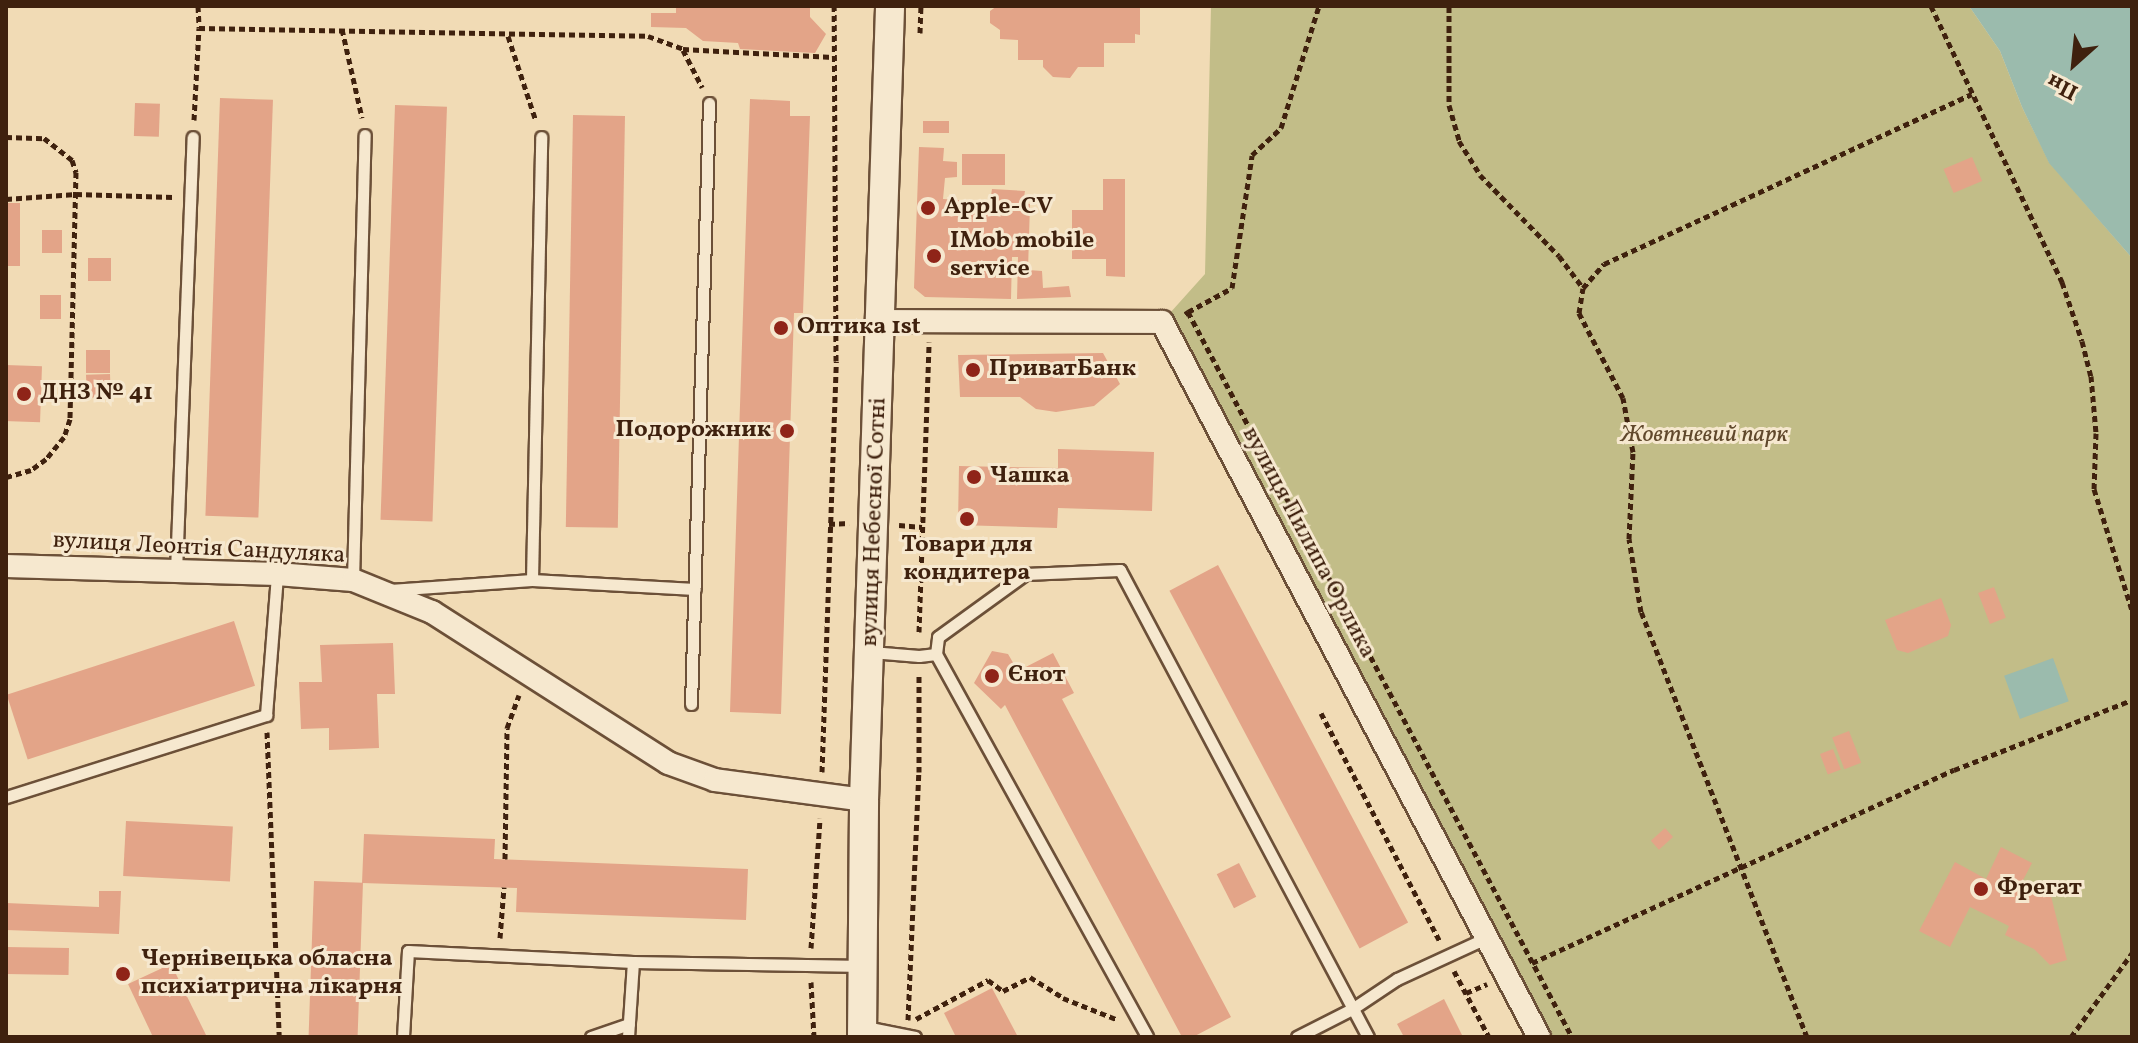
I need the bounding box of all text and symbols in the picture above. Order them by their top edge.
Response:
north arrow [2034,24,2114,104]
text: Пн [2042,65,2084,107]
place label: Apple-CV [944,194,1053,222]
marker: Apple-CV [919,199,937,217]
place label: IMob mobile service [950,228,1094,284]
marker: IMob mobile service [925,247,943,265]
place label: Оптика 1st [797,314,921,342]
marker: Оптика 1st [772,319,790,337]
place label: ПриватБанк [989,356,1136,384]
marker: ПриватБанк [964,361,982,379]
place label: ДНЗ № 41 [40,380,153,408]
marker: ДНЗ № 41 [15,385,33,403]
street label: вулиця Небесної Сотні [856,397,894,647]
place label: Подорожник [616,417,771,445]
marker: Подорожник [778,422,796,440]
street label: вулиця Пилипа Орлика [1235,422,1381,664]
park label: Жовтневий парк [1621,422,1787,450]
place label: Чашка [990,463,1070,491]
marker: Чашка [965,468,983,486]
marker: Товари для кондитера [958,510,976,528]
street label: вулиця Леонтія Сандуляка [52,527,346,571]
place label: Товари для кондитера [901,532,1033,588]
place label: Єнот [1008,662,1066,690]
marker: Єнот [983,667,1001,685]
place label: Фрегат [1997,875,2082,903]
marker: Фрегат [1972,880,1990,898]
place label: Чернівецька обласна психіатрична лікарня [141,946,402,1002]
marker: Чернівецька обласна психіатрична лікарня [112,963,134,985]

